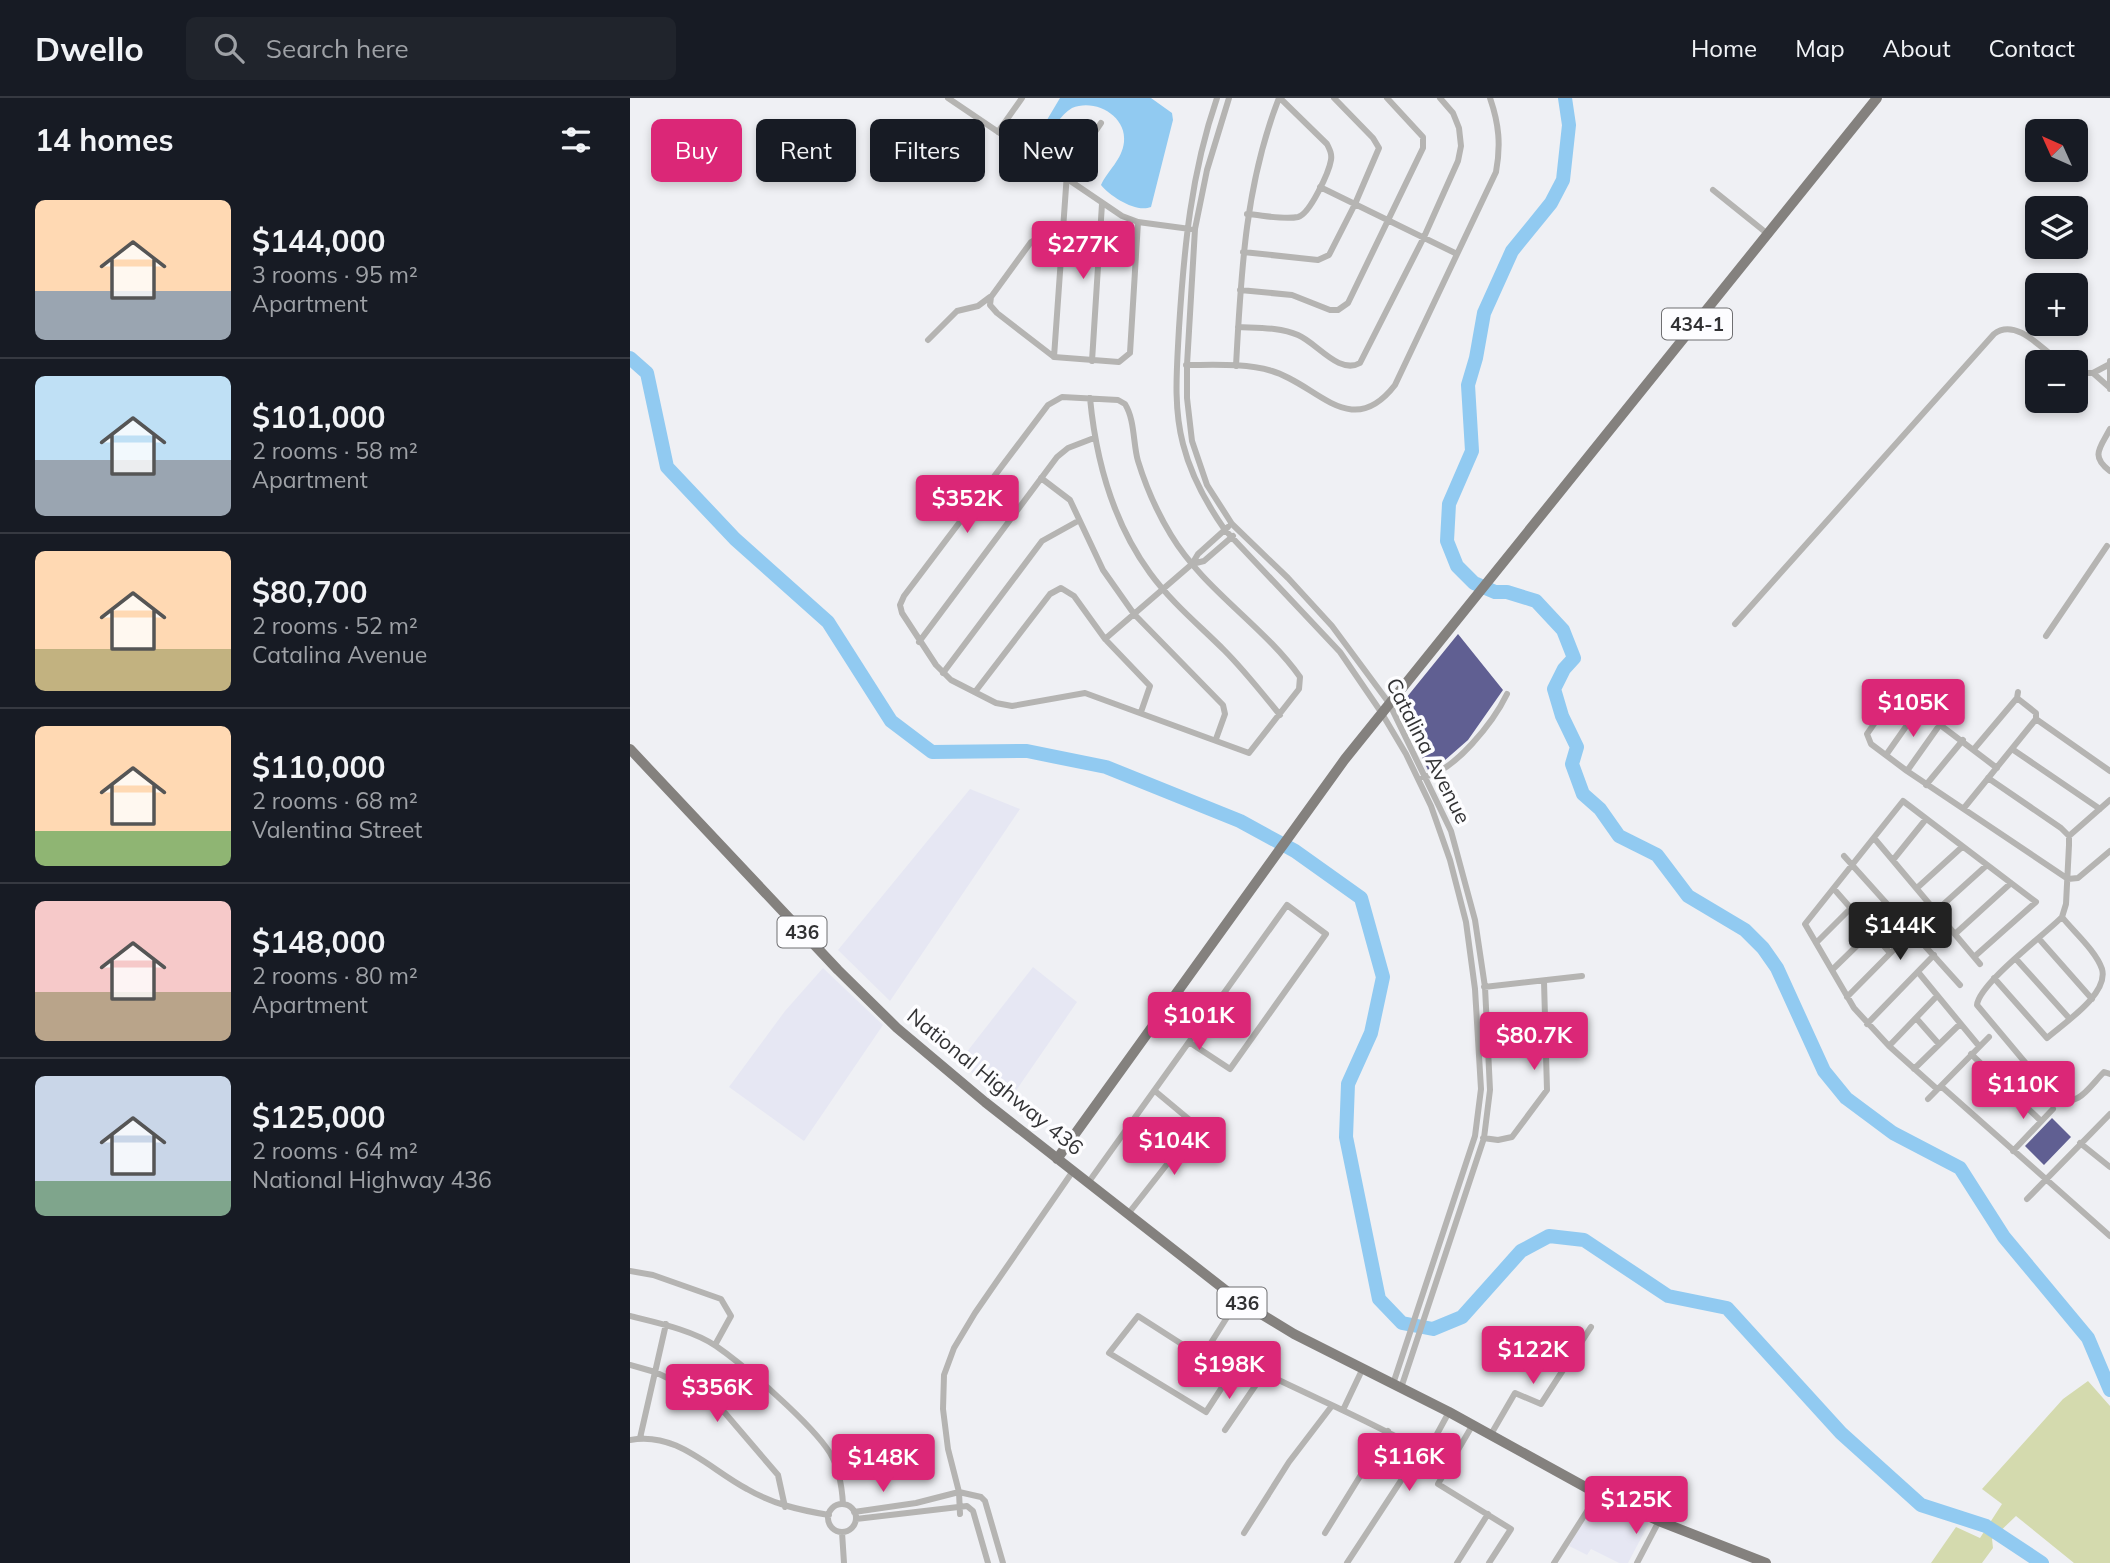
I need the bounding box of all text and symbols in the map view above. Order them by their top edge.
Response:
search box [186,17,676,80]
text: Dwello [35,28,144,69]
icon: search [210,29,248,67]
text: Search here [266,32,409,65]
text: Home [1691,33,1757,63]
text: Map [1795,33,1845,63]
text: About [1883,33,1951,63]
text: Contact [1989,33,2075,63]
chip: Buy [651,119,742,182]
chip: Rent [756,119,856,182]
chip: Filters [870,119,985,182]
chip: New [999,119,1098,182]
north arrow [2025,119,2088,182]
map controls [2025,119,2088,413]
text: 14 homes [35,121,174,159]
icon: filters [557,121,595,159]
button: layers [2025,196,2088,259]
text: $144,000 [252,222,385,260]
pin: $277K [1034,222,1132,281]
icon: home [91,228,175,312]
text: $277K [1048,229,1118,258]
text: 3 rooms · 95 m² [252,260,418,289]
button: + [2025,273,2088,336]
text: Apartment [252,289,368,318]
road number: 434-1 [1662,308,1732,340]
button: − [2025,350,2088,413]
text: $101,000 [252,398,385,436]
icon: home [91,404,175,488]
text: 2 rooms · 58 m² [252,436,418,465]
text: Apartment [252,465,368,494]
pin: $352K [918,476,1016,535]
text: $352K [932,483,1002,512]
text: $80,700 [252,573,367,611]
icon: home [91,579,175,663]
text: 2 rooms · 52 m² [252,611,418,640]
text: Catalina Avenue [252,640,427,669]
street label: Catalina Avenue [1381,673,1477,828]
pin: $105K [1864,680,1962,739]
text: $105K [1878,687,1948,716]
text: $110,000 [252,748,385,786]
icon: home [91,754,175,838]
text: 2 rooms · 68 m² [252,786,418,815]
text: Valentina Street [252,815,422,844]
pin: $144K [1851,902,1949,962]
text: $144K [1865,910,1935,939]
road number: 436 [778,916,826,947]
text: $148,000 [252,923,385,961]
icon: home [91,929,175,1013]
text: 2 rooms · 80 m² [252,961,418,990]
text: Apartment [252,990,368,1019]
pin: $101K [1150,992,1248,1052]
text: $101K [1164,1000,1234,1029]
street label: National Highway 436 [902,1002,1089,1160]
pin: $80.7K [1477,1012,1591,1072]
text: $80.7K [1496,1020,1572,1049]
pin: $110K [1974,1062,2072,1121]
text: $110K [1988,1069,2058,1098]
text: $125,000 [252,1098,385,1136]
icon: home [91,1104,175,1188]
pin: $104K [1125,1118,1223,1177]
text: $104K [1139,1125,1209,1154]
text: 2 rooms · 64 m² [252,1136,418,1165]
text: National Highway 436 [252,1165,492,1194]
road number: 436 [1218,1288,1266,1318]
pin: $122K [1484,1326,1582,1386]
text: $122K [1498,1334,1568,1363]
pin: $198K [1180,1342,1278,1401]
text: $198K [1194,1349,1264,1378]
pin: $356K [668,1364,766,1424]
text: $356K [682,1372,752,1401]
pin: $148K [834,1434,932,1494]
pin: $116K [1360,1434,1458,1493]
text: $116K [1374,1441,1444,1470]
text: $148K [848,1442,918,1471]
pin: $125K [1587,1476,1685,1536]
text: $125K [1601,1484,1671,1513]

